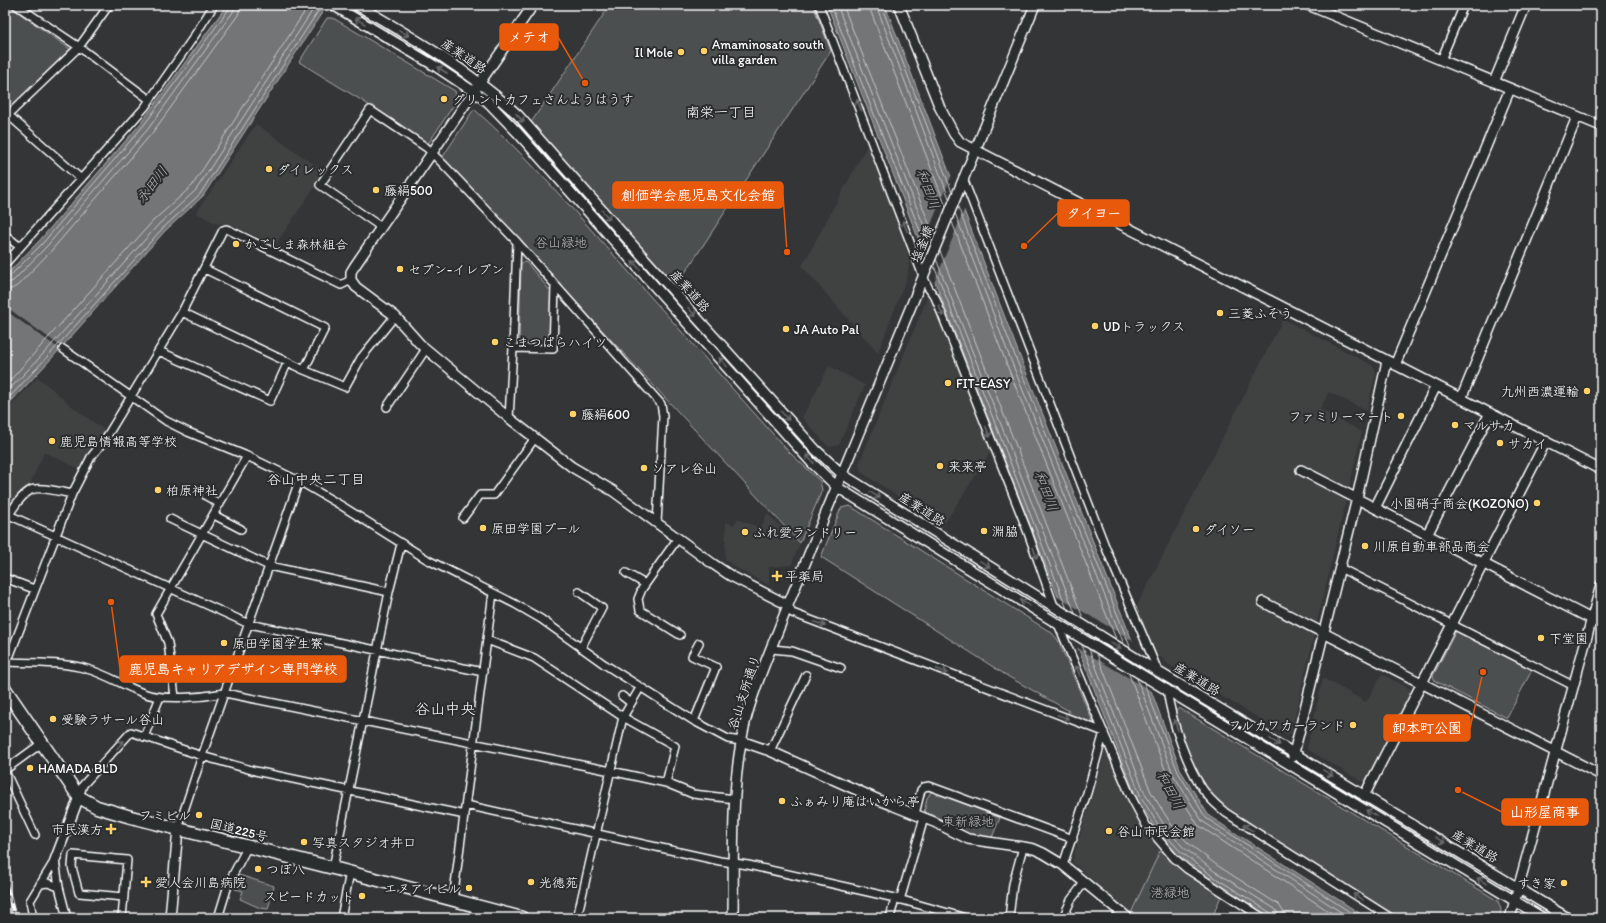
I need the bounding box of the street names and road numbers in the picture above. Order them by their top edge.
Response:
street label: 産業道路 [438,35,490,77]
street label: 塩釜橋 [908,223,936,265]
street label: 産業道路 [667,267,713,315]
street label: 産業道路 [896,489,948,529]
street label: 谷山支所通り [725,653,763,731]
street label: 産業道路 [1171,659,1223,699]
street label: 国道225号 [208,816,270,844]
street label: 産業道路 [1449,826,1501,866]

